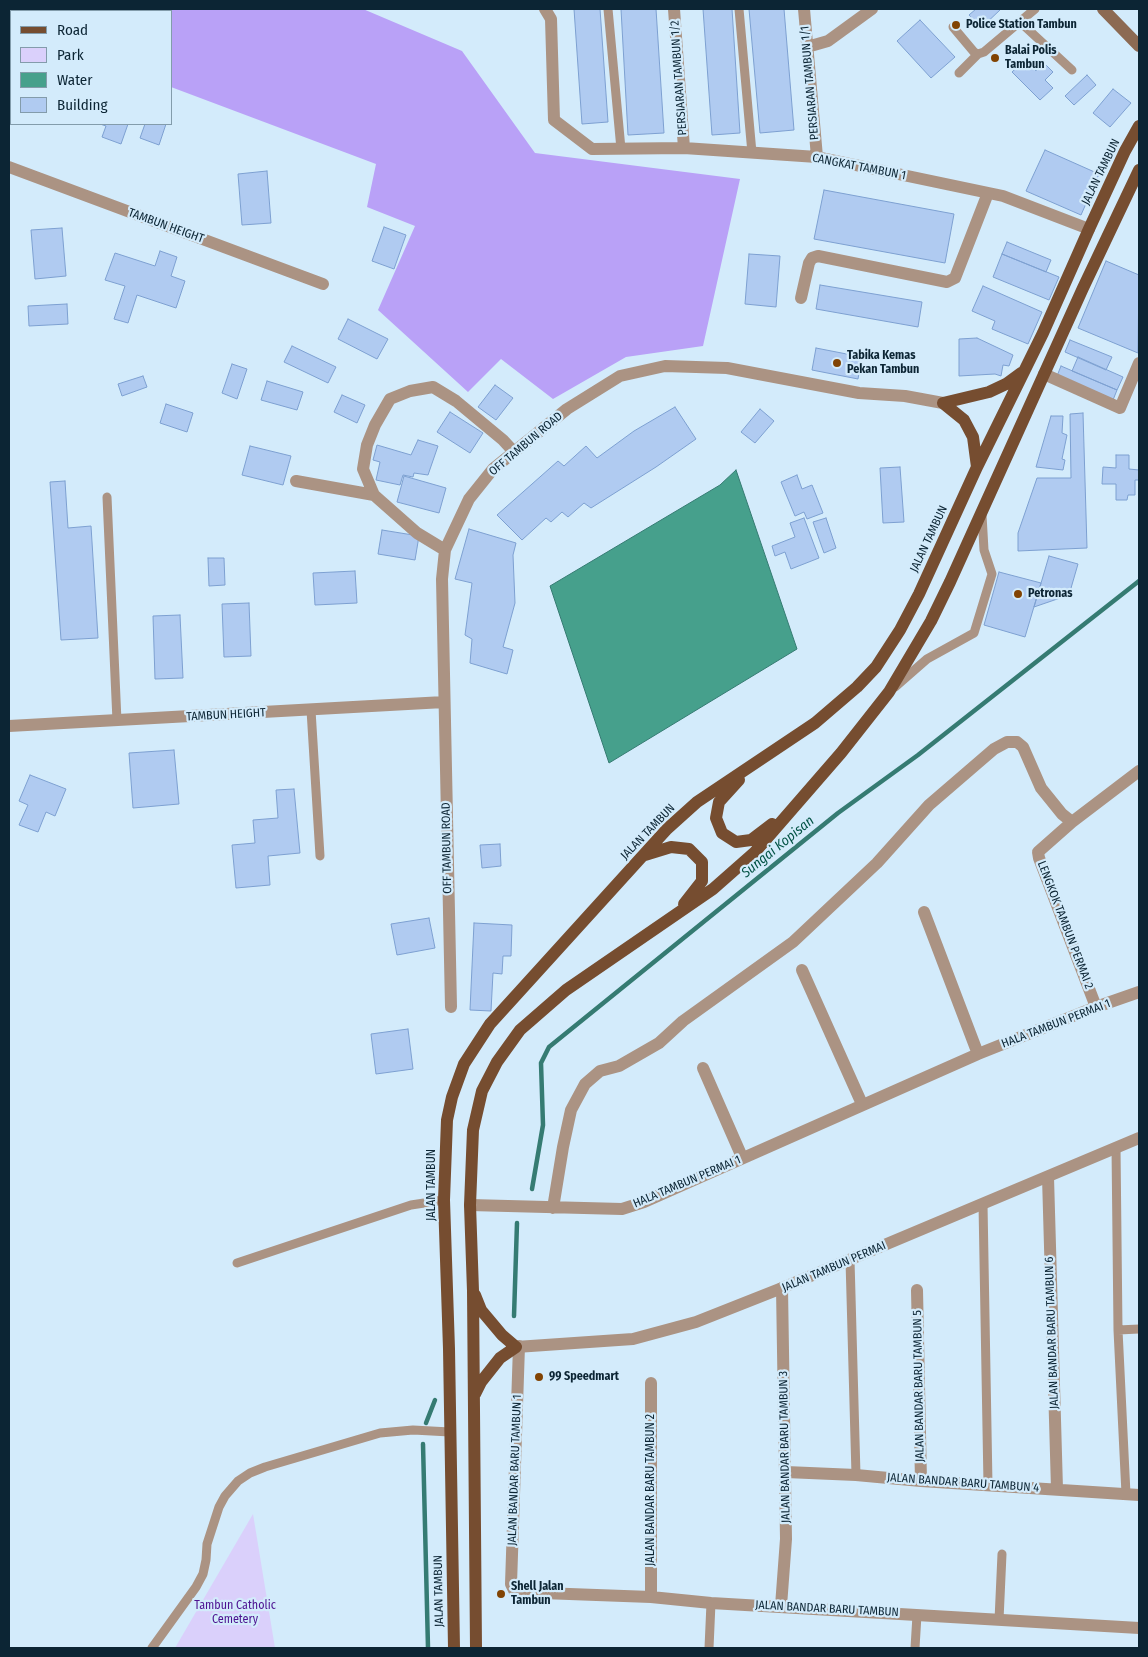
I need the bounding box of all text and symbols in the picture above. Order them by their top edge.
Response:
legend [10,10,172,125]
place label: Police Station Tambun [966,18,1077,32]
marker: Police Station Tambun [950,19,962,31]
street label: PERSIARAN TAMBUN 1/2 [668,20,690,136]
text: Road [57,21,88,39]
street label: PERSIARAN TAMBUN 1/1 [798,25,822,141]
place label: Balai Polis Tambun [1005,44,1057,72]
text: Park [57,46,84,64]
marker: Balai Polis Tambun [989,52,1001,64]
text: Water [57,71,92,89]
text: Building [57,96,108,114]
street label: JALAN TAMBUN [1079,136,1123,208]
street label: CANGKAT TAMBUN 1 [811,151,907,183]
street label: TAMBUN HEIGHT [126,206,206,246]
place label: Tabika Kemas Pekan Tambun [847,349,919,377]
marker: Tabika Kemas Pekan Tambun [831,357,843,369]
street label: OFF TAMBUN ROAD [486,409,566,479]
street label: JALAN TAMBUN [907,503,951,575]
place label: Petronas [1028,587,1072,601]
marker: Petronas [1012,588,1024,600]
street label: TAMBUN HEIGHT [186,706,266,724]
street label: JALAN TAMBUN [618,801,678,863]
street label: OFF TAMBUN ROAD [439,802,455,894]
water label: Sungai Kopisan [738,813,818,881]
street label: LENGKOK TAMBUN PERMAI 2 [1034,859,1096,991]
street label: HALA TAMBUN PERMAI 1 [1000,997,1112,1051]
street label: JALAN TAMBUN [425,1149,439,1221]
street label: HALA TAMBUN PERMAI 1 [631,1153,743,1211]
street label: JALAN TAMBUN PERMAI [780,1239,888,1295]
street label: JALAN BANDAR BARU TAMBUN 6 [1042,1257,1062,1409]
street label: JALAN BANDAR BARU TAMBUN 5 [910,1310,928,1462]
place label: 99 Speedmart [549,1370,619,1384]
marker: 99 Speedmart [533,1371,545,1383]
street label: JALAN BANDAR BARU TAMBUN 3 [776,1371,794,1523]
street label: JALAN BANDAR BARU TAMBUN 1 [505,1394,525,1546]
street label: JALAN BANDAR BARU TAMBUN 2 [644,1414,658,1566]
street label: JALAN BANDAR BARU TAMBUN 4 [886,1471,1040,1495]
street label: JALAN TAMBUN [431,1555,447,1627]
place label: Shell Jalan Tambun [511,1580,563,1608]
marker: Shell Jalan Tambun [495,1588,507,1600]
street label: JALAN BANDAR BARU TAMBUN [755,1598,899,1620]
park label: Tambun Catholic Cemetery [194,1599,276,1627]

